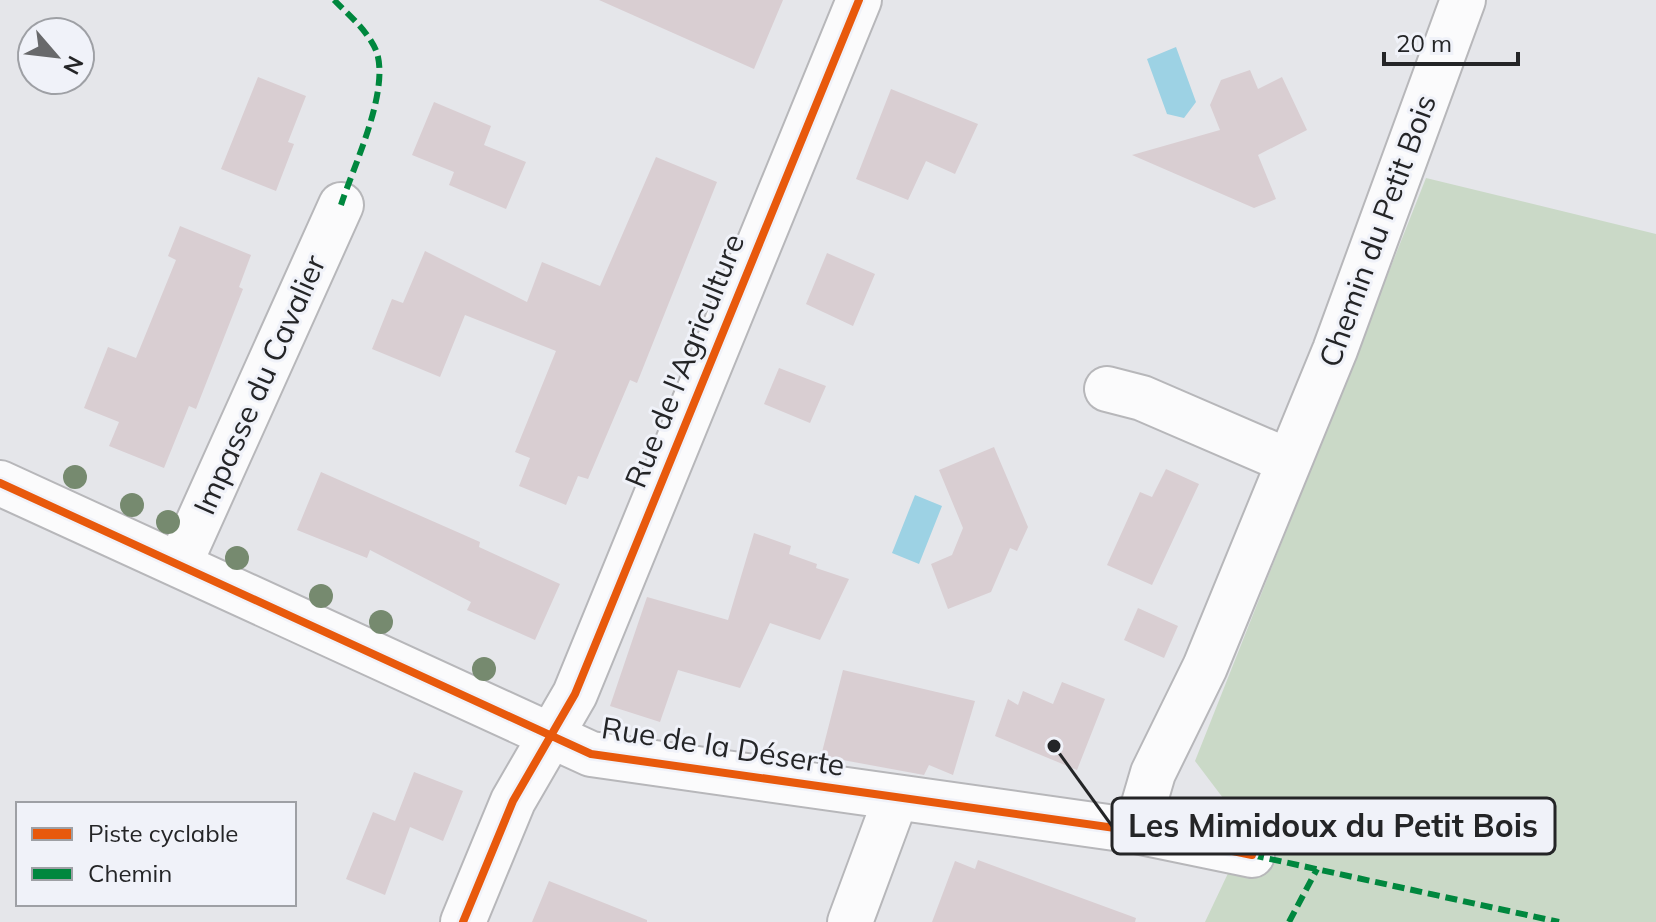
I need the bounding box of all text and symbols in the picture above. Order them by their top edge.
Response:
north arrow [16,16,96,96]
scale bar [1384,16,1518,66]
text: 20 m [1396,28,1452,58]
text: N [57,51,90,79]
street label: Chemin du Petit Bois [1310,89,1444,372]
street label: Rue de l'Agriculture [616,228,752,493]
street label: Impasse du Cavalier [185,249,333,520]
street label: Rue de la Déserte [599,708,847,784]
callout: Les Mimidoux du Petit Bois [1112,798,1555,854]
legend [16,802,296,906]
text: Les Mimidoux du Petit Bois [1128,805,1538,845]
text: Piste cyclable [88,818,238,848]
text: Chemin [88,858,172,888]

